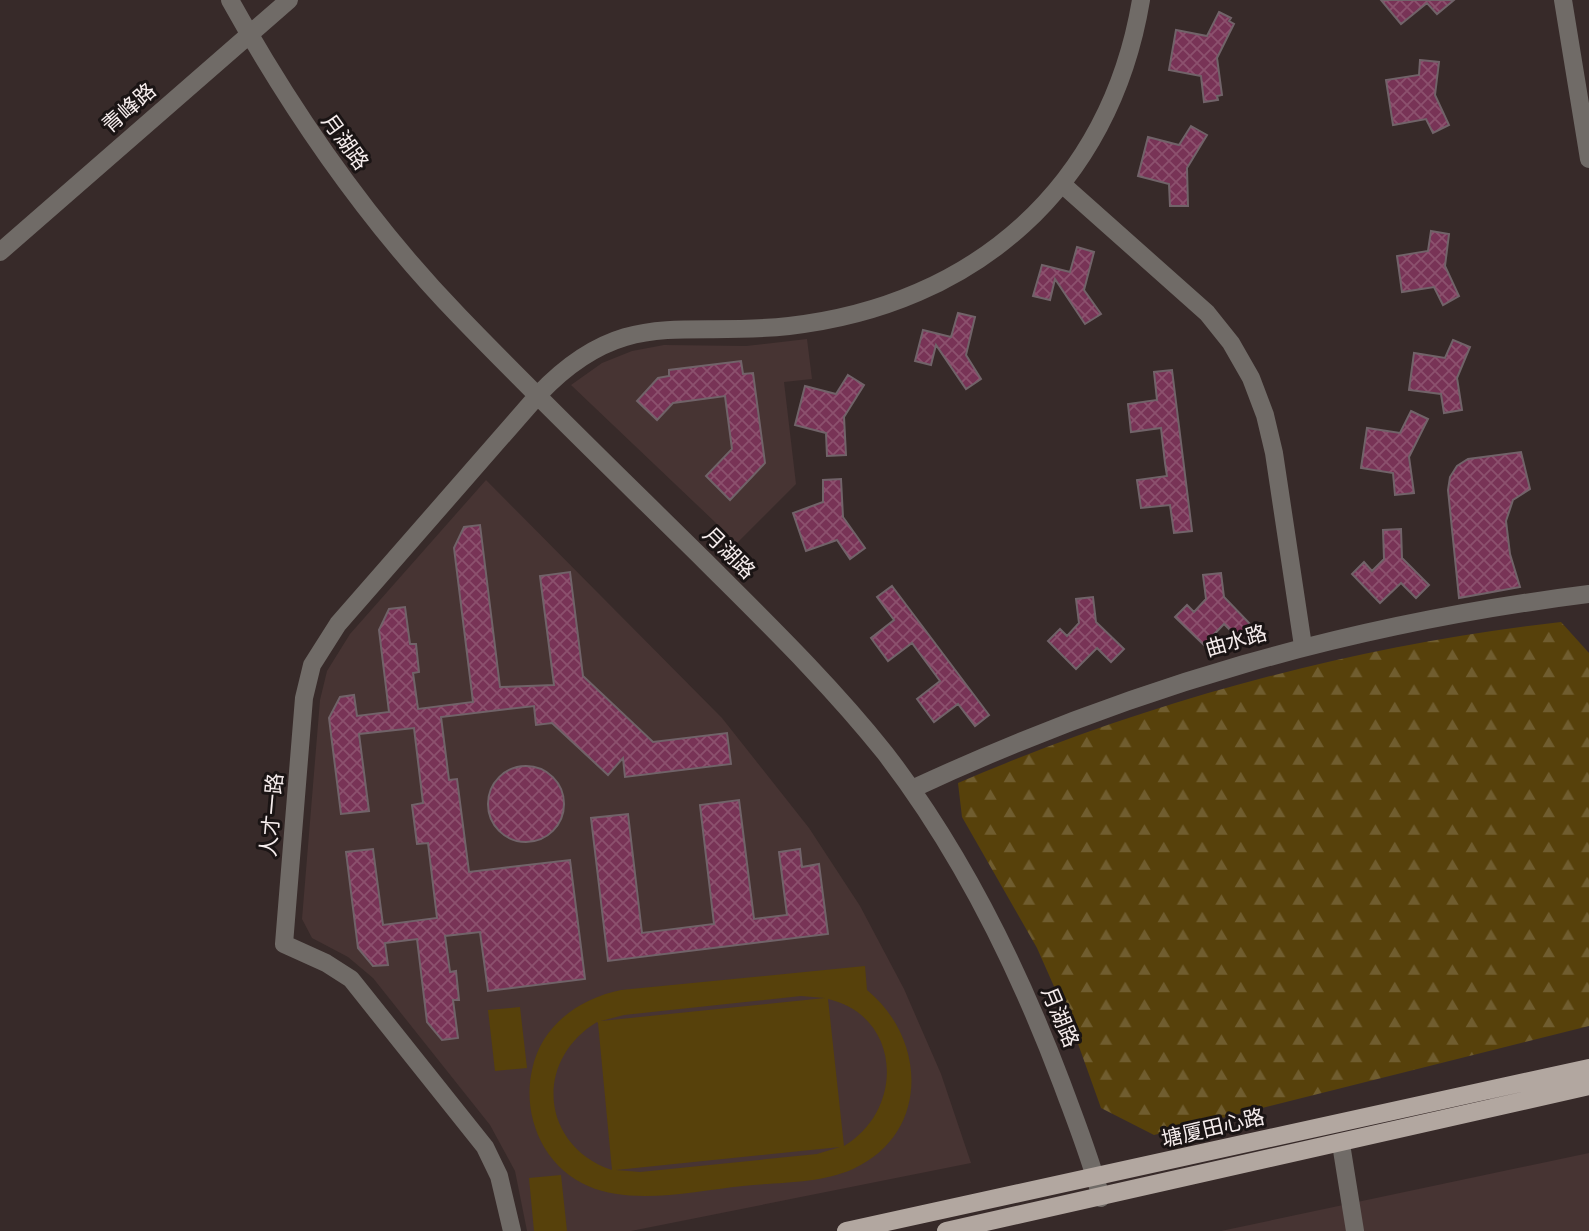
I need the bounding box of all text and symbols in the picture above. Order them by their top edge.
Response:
street label: 青峰路 [94,75,163,140]
street label: 月湖路 [314,107,377,176]
street label: 月湖路 [696,519,763,586]
street label: 曲水路 [1201,616,1270,664]
street label: 人才一路 [251,772,291,858]
street label: 月湖路 [1034,981,1088,1052]
street label: 塘厦田心路 [1158,1100,1268,1154]

